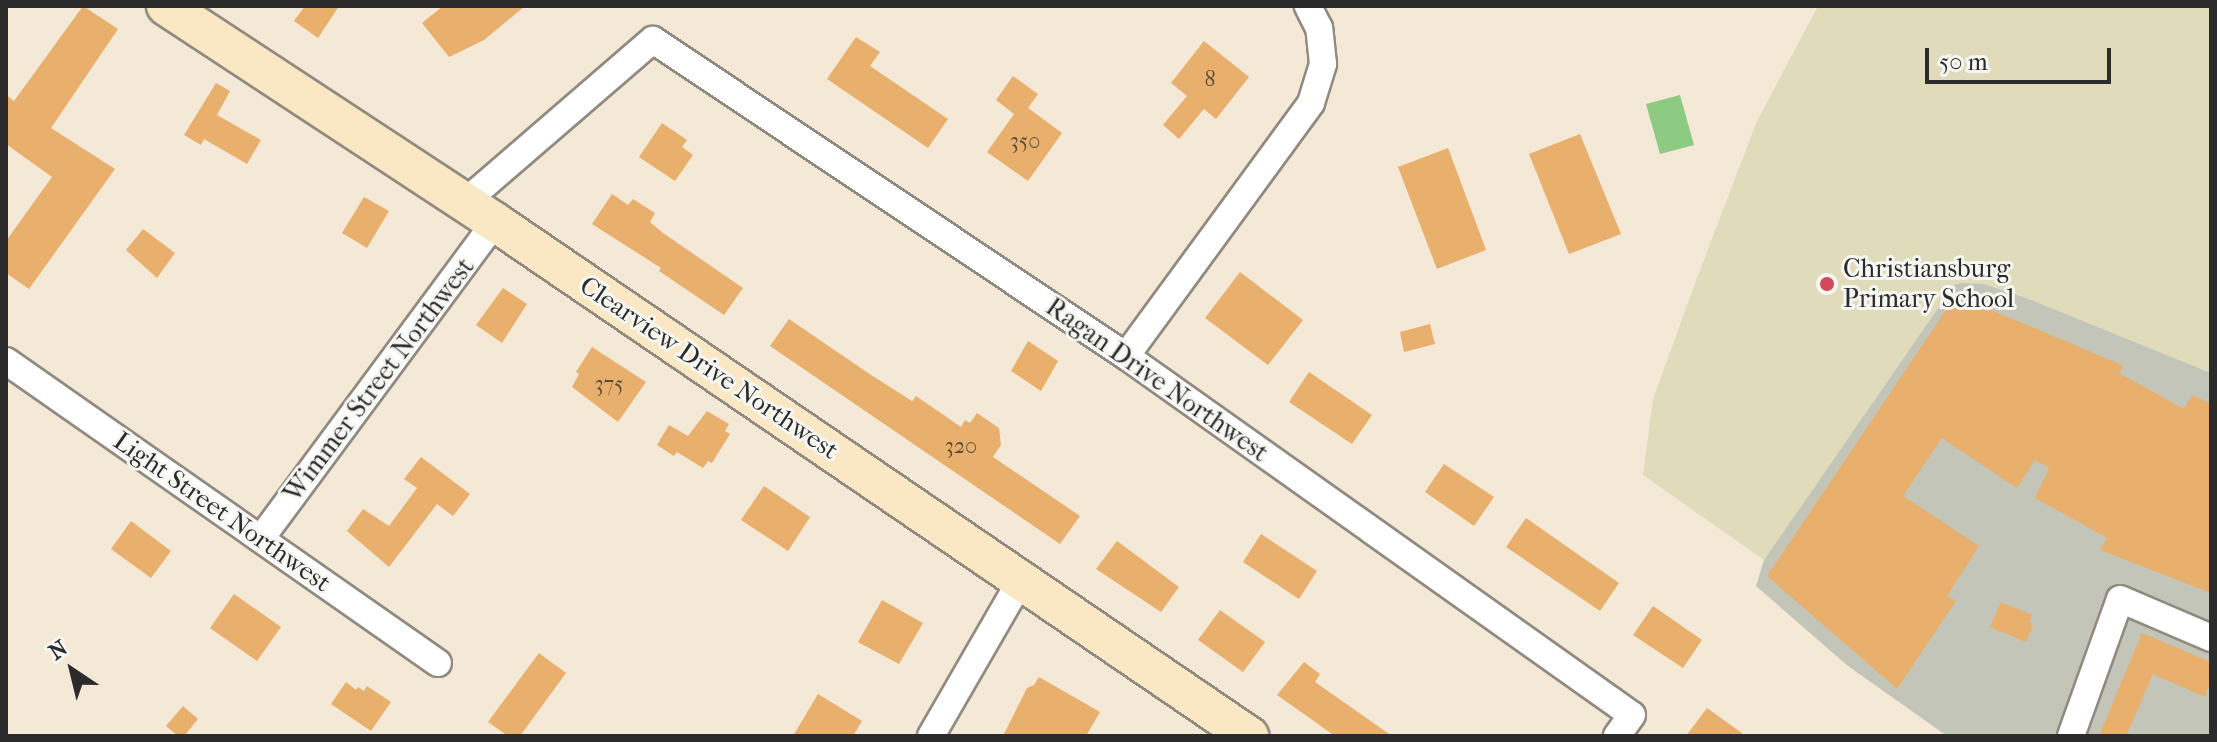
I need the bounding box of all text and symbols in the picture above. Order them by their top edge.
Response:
scale bar [1929,32,2115,82]
text: 50 m [1939,48,1988,76]
house number: 8 [1204,67,1216,93]
house number: 350 [1010,129,1040,155]
street label: Wimmer Street Northwest [277,252,481,508]
place label: Christiansburg Primary School [1843,253,2014,314]
street label: Clearview Drive Northwest [574,270,844,466]
marker: Christiansburg Primary School [1818,275,1836,293]
street label: Ragan Drive Northwest [1040,291,1274,469]
house number: 375 [594,372,624,398]
street label: Light Street Northwest [107,425,337,599]
house number: 320 [945,434,977,460]
north arrow [32,630,112,710]
text: N [44,635,73,666]

